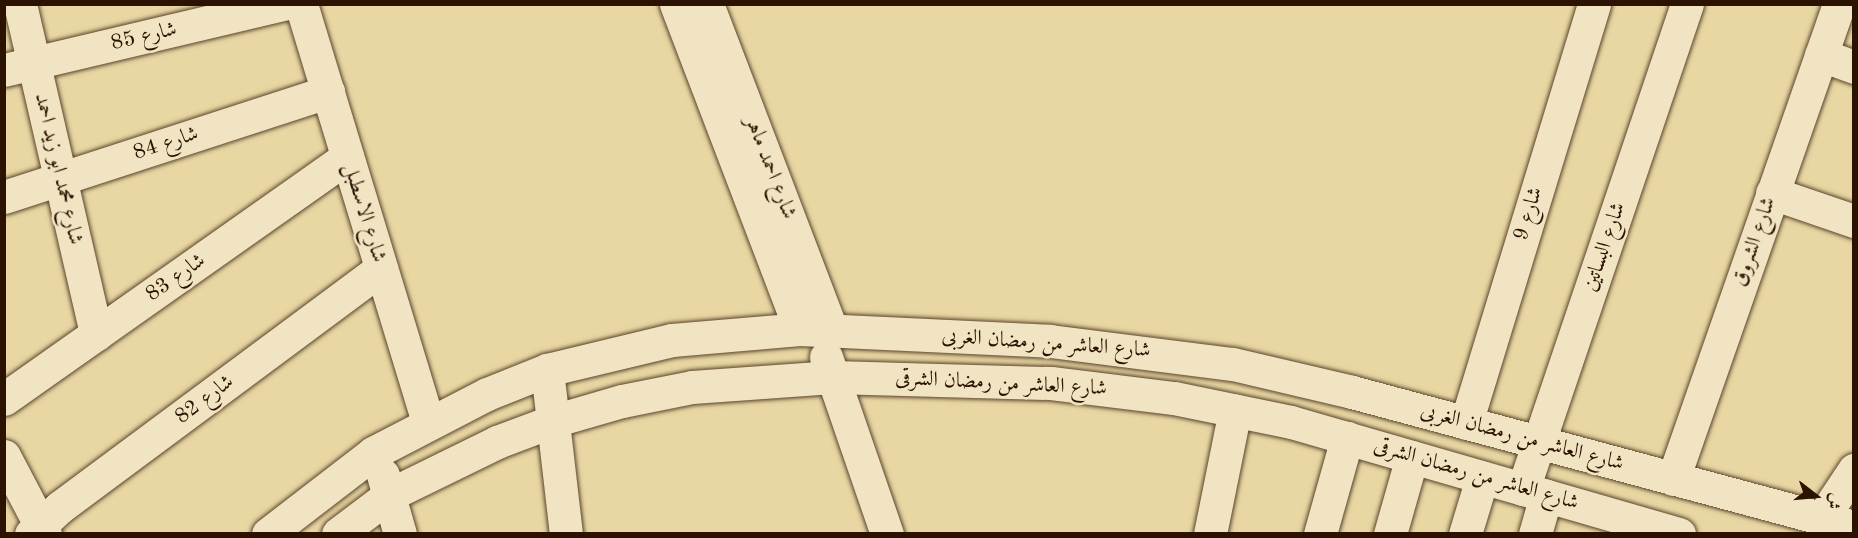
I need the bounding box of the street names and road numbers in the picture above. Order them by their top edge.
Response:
street label: شارع 85 [109,17,179,57]
street label: شارع محمد ابو زيد احمد [28,91,88,247]
street label: شارع احمد ماهر [739,113,801,223]
street label: شارع 84 [130,122,202,166]
street label: شارع الاسطبل [337,160,391,266]
street label: شارع 9 [1509,184,1549,244]
street label: شارع الشروق [1728,194,1782,290]
street label: شارع البساتين [1578,199,1632,295]
street label: شارع 83 [141,249,211,307]
street label: شارع العاشر من رمضان الغربى [941,324,1151,364]
street label: شارع العاشر من رمضان الشرقى [895,366,1107,402]
street label: شارع 82 [171,370,239,430]
street label: شارع العاشر من رمضان الغربى [1418,399,1626,477]
street label: شارع العاشر من رمضان الشرقى [1371,434,1581,516]

